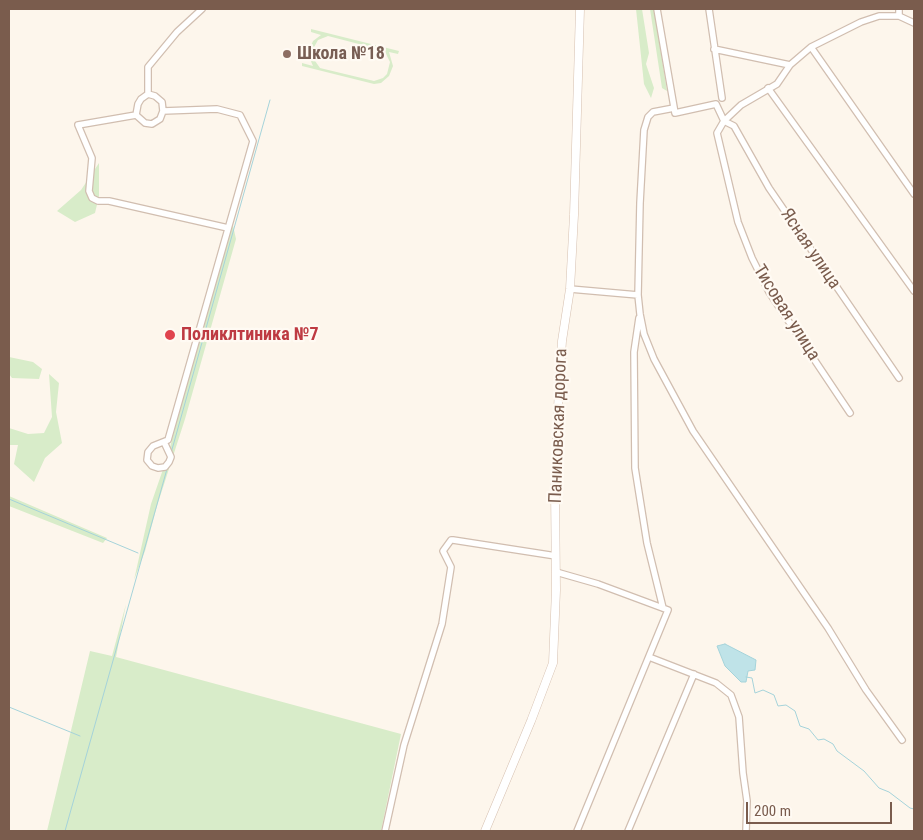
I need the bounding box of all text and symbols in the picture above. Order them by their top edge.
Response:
place label: Школа №18 [297,43,385,65]
marker: Школа №18 [281,48,293,60]
street label: Ясная улица [775,205,845,293]
street label: Тисовая улица [748,261,824,365]
place label: Поликлтиника №7 [181,324,319,346]
marker: Поликлтиника №7 [163,328,177,342]
street label: Паниковская дорога [546,348,572,504]
scale bar [748,792,894,824]
text: 200 m [754,802,791,820]

